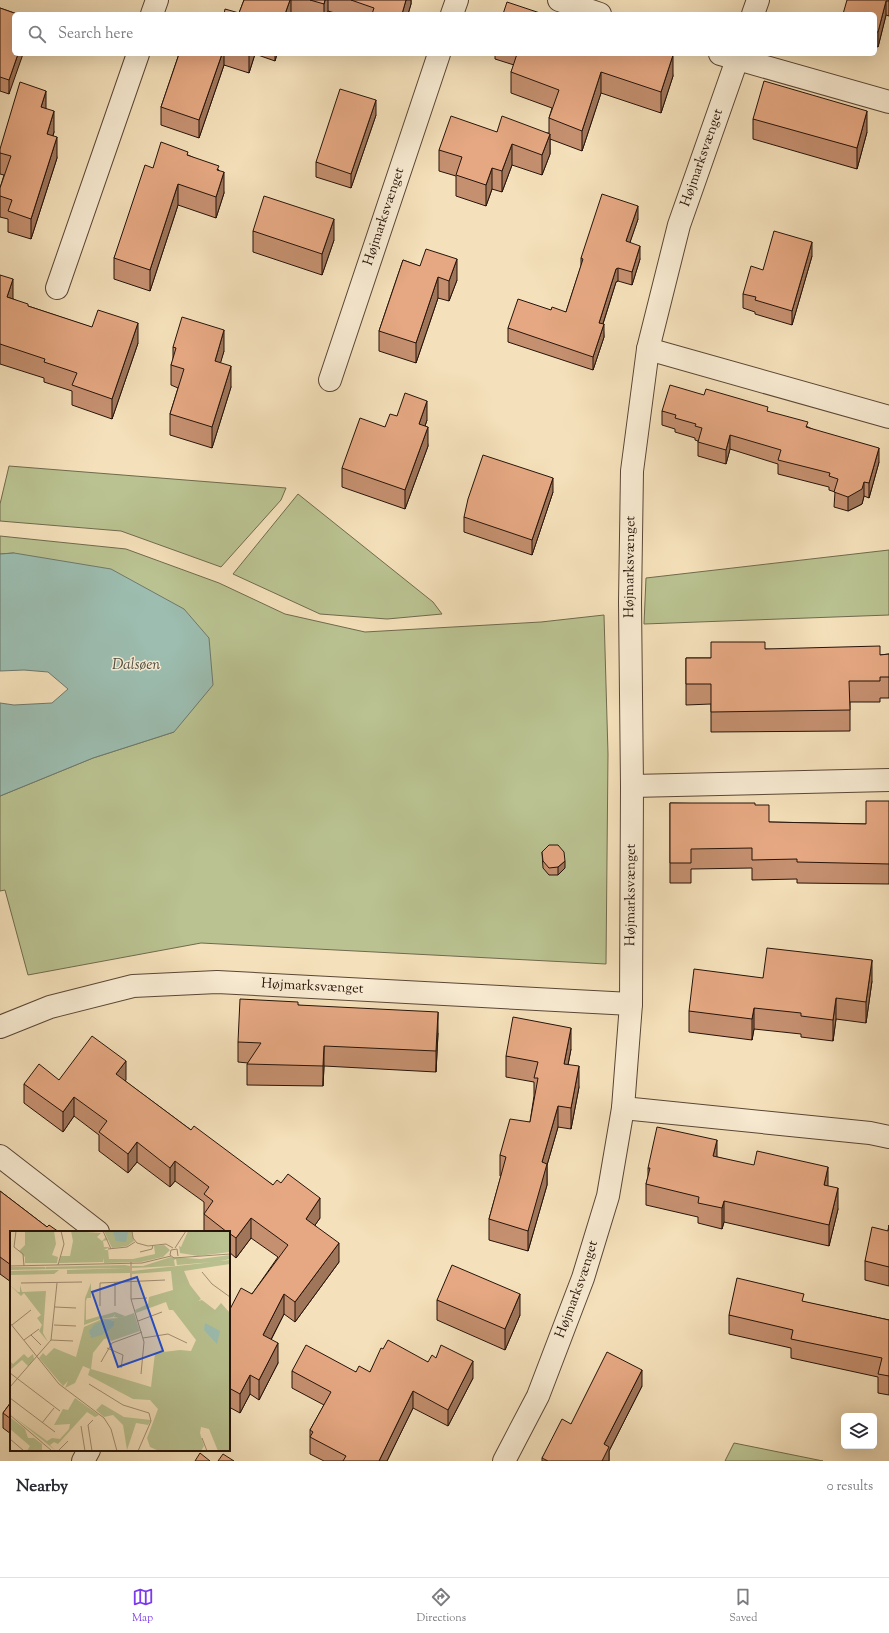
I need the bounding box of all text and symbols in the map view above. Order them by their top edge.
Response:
search box [12,12,877,56]
icon: search [26,23,48,45]
text: Search here [58,24,133,45]
street label: Højmarksvænget [676,106,729,209]
street label: Højmarksvænget [359,165,410,269]
street label: Højmarksvænget [620,515,641,618]
water label: Dalsøen [112,655,160,676]
street label: Højmarksvænget [621,844,642,946]
street label: Højmarksvænget [261,974,364,1000]
inset map [10,1231,230,1451]
street label: Højmarksvænget [551,1238,604,1341]
map controls [841,1413,877,1449]
button: layers [841,1413,877,1449]
text: Nearby [16,1475,68,1499]
text: 0 results [827,1478,873,1496]
tab: Map [132,1586,154,1626]
tab: Directions [417,1586,466,1626]
tab: Saved [729,1586,757,1626]

